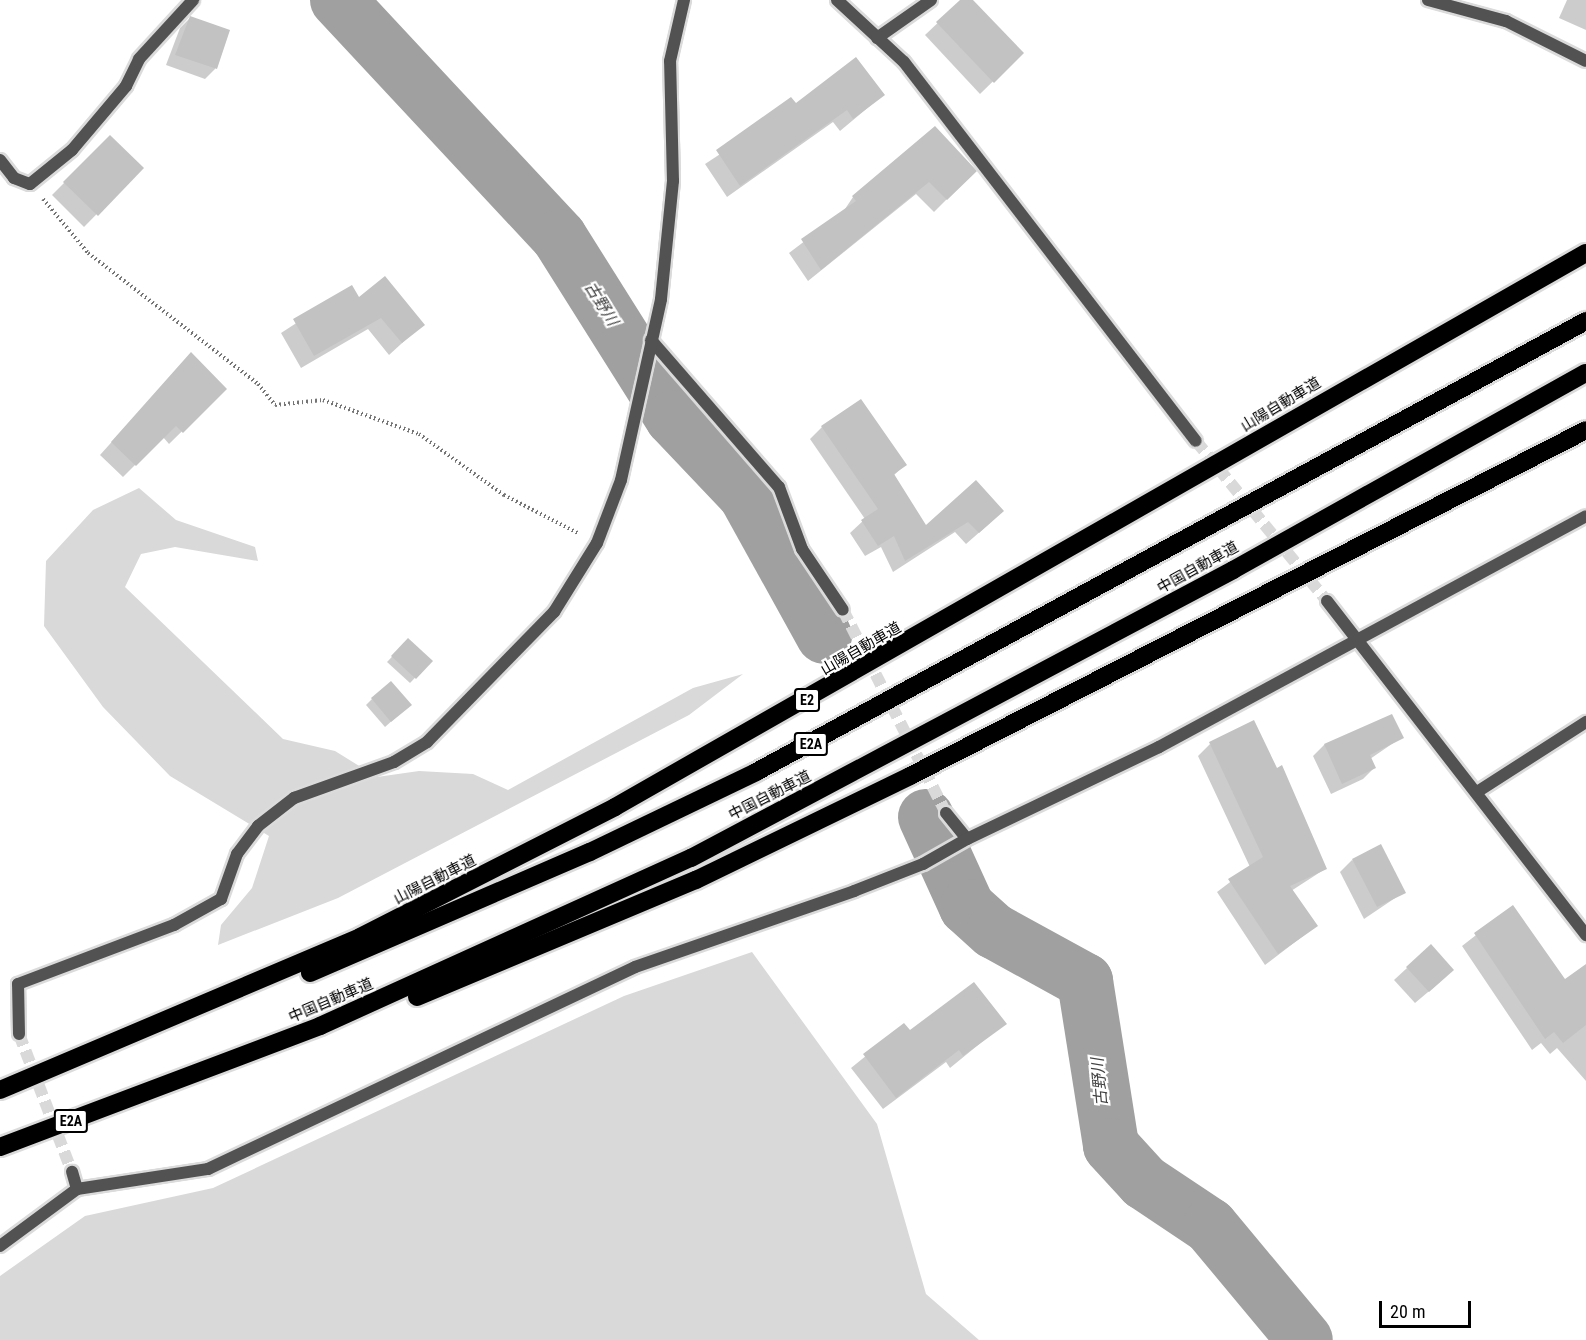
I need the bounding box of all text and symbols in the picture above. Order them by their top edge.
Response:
water label: 古野川 [580,279,622,329]
street label: 山陽自動車道 [1238,374,1324,436]
street label: 中国自動車道 [1154,538,1242,598]
street label: 山陽自動車道 [818,619,904,679]
road number: E2 [794,689,820,711]
road number: E2A [793,733,829,755]
street label: 中国自動車道 [726,768,814,824]
street label: 山陽自動車道 [391,852,479,908]
street label: 中国自動車道 [286,975,376,1027]
water label: 古野川 [1088,1057,1112,1107]
road number: E2A [53,1110,89,1132]
scale bar [1382,1289,1474,1327]
text: 20 m [1390,1301,1425,1322]

